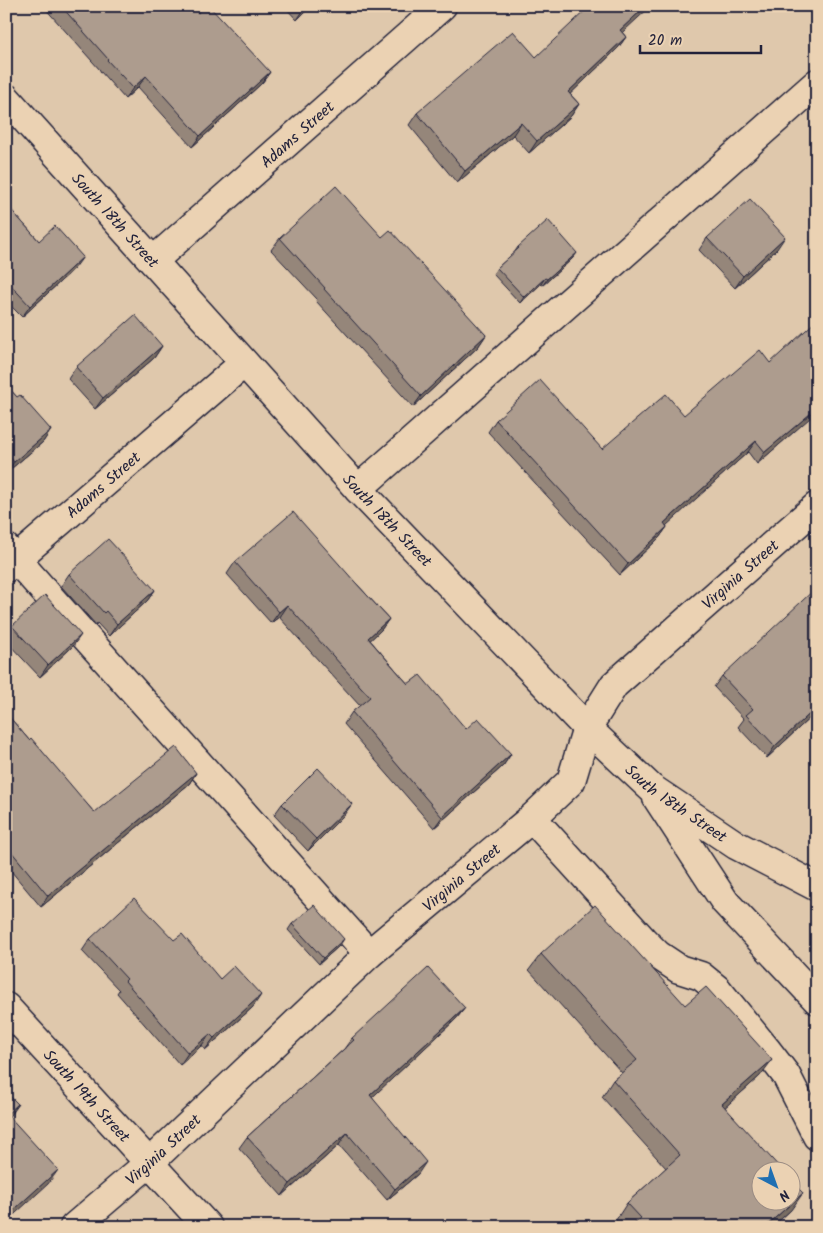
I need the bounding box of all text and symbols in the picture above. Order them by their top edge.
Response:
scale bar [640,22,762,54]
text: 20 m [648,29,682,53]
street label: Adams Street [255,95,341,175]
street label: South 18th Street [65,168,165,275]
street label: Adams Street [61,446,148,525]
street label: South 18th Street [336,469,438,574]
street label: Virginia Street [697,534,786,616]
street label: South 18th Street [619,758,732,850]
street label: Virginia Street [417,837,508,919]
street label: South 19th Street [36,1044,136,1149]
street label: Virginia Street [120,1108,208,1192]
north arrow [750,1160,800,1210]
text: N [773,1184,794,1206]

